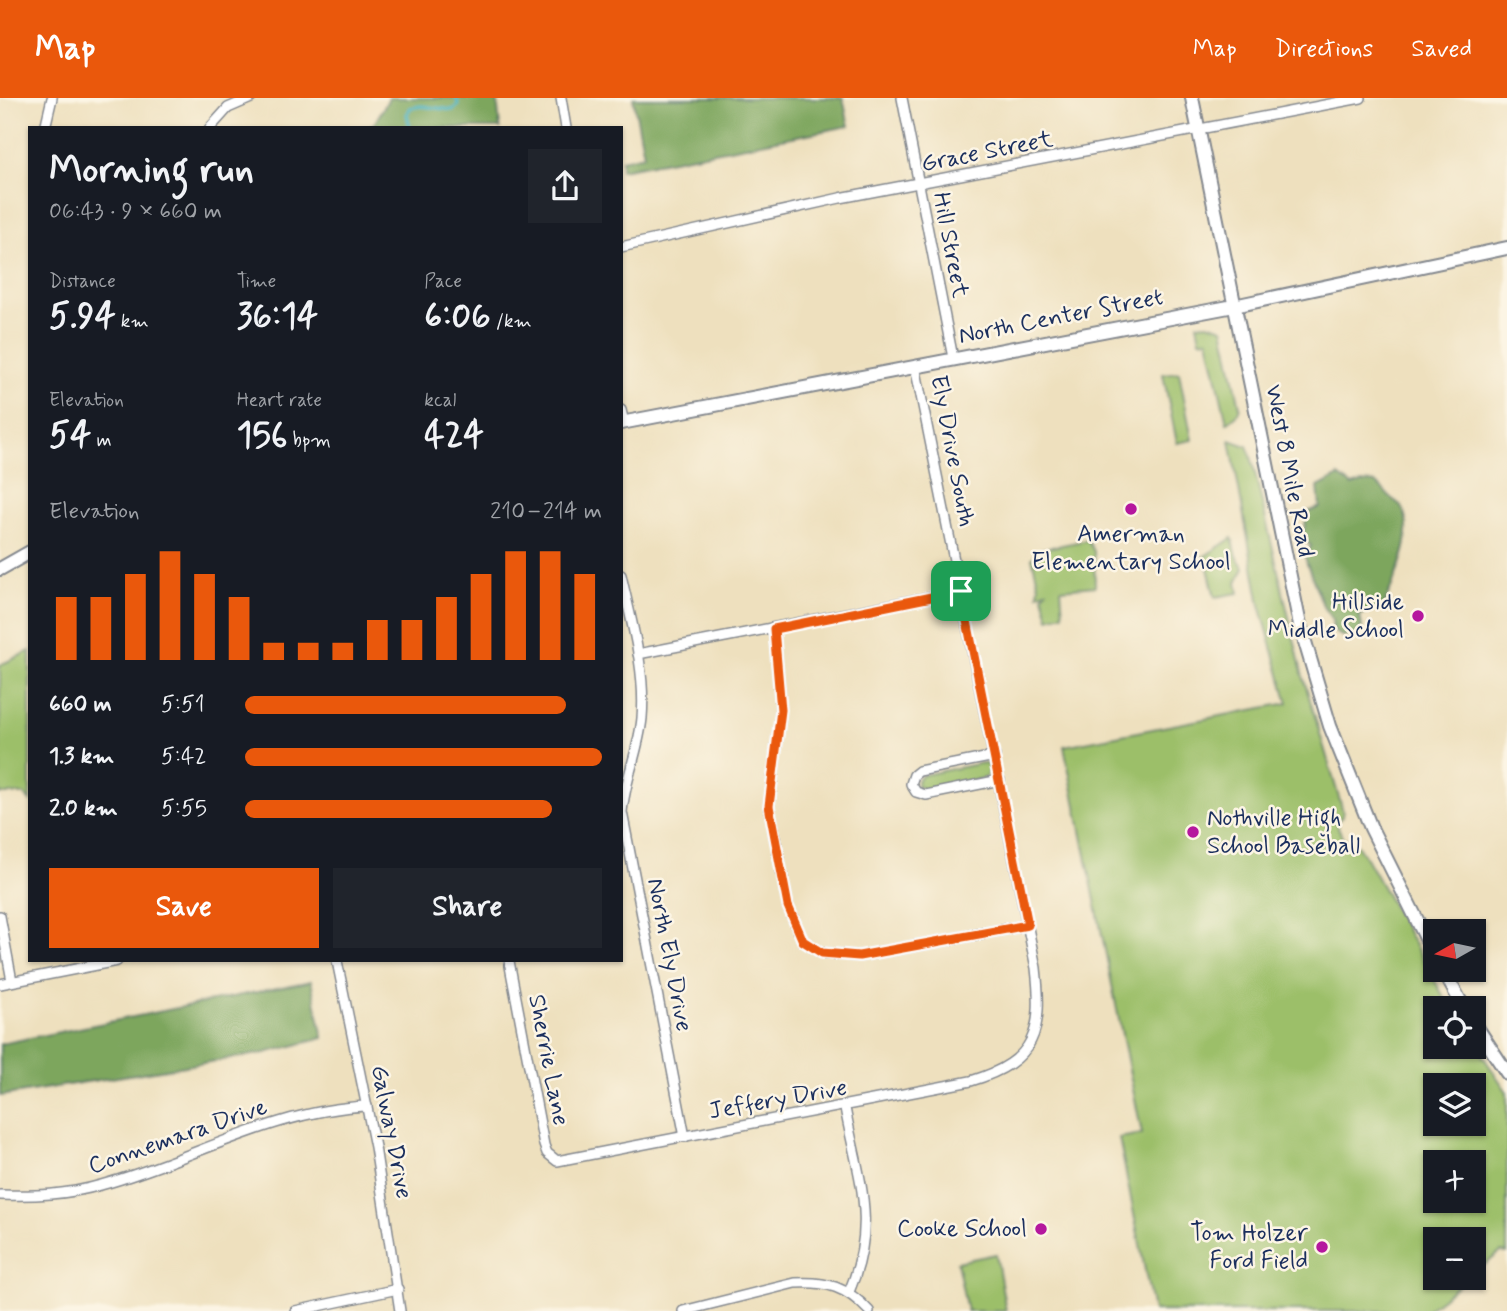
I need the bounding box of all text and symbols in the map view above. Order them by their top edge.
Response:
text: Map [35,27,95,71]
text: Map [1193,34,1237,65]
text: Directions [1275,34,1373,65]
text: Saved [1411,34,1472,65]
street label: Grace Street [918,124,1056,180]
text: Morning run [49,146,254,195]
button: share [528,149,602,223]
street label: Hill Street [925,190,975,300]
text: 06:43 · 9 × 660 m [49,197,222,227]
text: Distance [49,269,116,294]
text: Time [237,269,276,294]
text: Pace [424,269,462,294]
street label: North Center Street [956,282,1166,352]
text: 5.94 [49,294,116,340]
text: 36:14 [237,294,318,340]
text: 6:06 [424,294,491,340]
text: km [116,309,149,334]
text: /km [491,309,532,334]
street label: Ely Drive South [922,373,982,529]
street label: West 8 Mile Road [1257,382,1321,560]
text: Elevation [49,388,124,413]
text: Heart rate [237,388,322,413]
text: kcal [424,388,456,413]
text: 54 [49,413,91,459]
text: 156 [237,413,287,459]
text: 424 [424,413,484,459]
text: m [91,428,112,453]
text: bpm [287,428,331,453]
text: Elevation [49,497,140,527]
text: 210–214 m [490,497,602,527]
marker: Amerman Elementary School [1123,501,1139,517]
place label: Amerman Elementary School [1031,519,1231,578]
pin [931,561,991,621]
icon: arrive [942,572,980,610]
place label: Hillside Middle School [1268,587,1404,646]
marker: Hillside Middle School [1410,608,1426,624]
text: 660 m [49,690,112,720]
text: 5:51 [161,690,205,720]
text: 1.3 km [49,742,114,772]
text: 5:42 [161,742,206,772]
text: 2.0 km [49,794,118,824]
text: 5:55 [161,794,207,824]
place label: Nothville High School Baseball [1207,803,1360,862]
marker: Nothville High School Baseball [1185,824,1201,840]
button: Save [49,868,319,948]
button: Share [333,868,602,948]
street label: North Ely Drive [639,876,699,1034]
north arrow [1423,919,1486,982]
map controls [1423,919,1486,1290]
street label: Sherrie Lane [520,992,576,1128]
button: locate [1423,996,1486,1059]
street label: Galway Drive [363,1062,419,1202]
street label: Jeffery Drive [706,1073,850,1127]
button: layers [1423,1073,1486,1136]
street label: Connemara Drive [84,1092,272,1182]
button: + [1423,1150,1486,1213]
place label: Cooke School [897,1214,1027,1245]
place label: Tom Holzer Ford Field [1190,1218,1309,1277]
marker: Cooke School [1033,1221,1049,1237]
button: − [1423,1227,1486,1290]
marker: Tom Holzer Ford Field [1314,1239,1330,1255]

